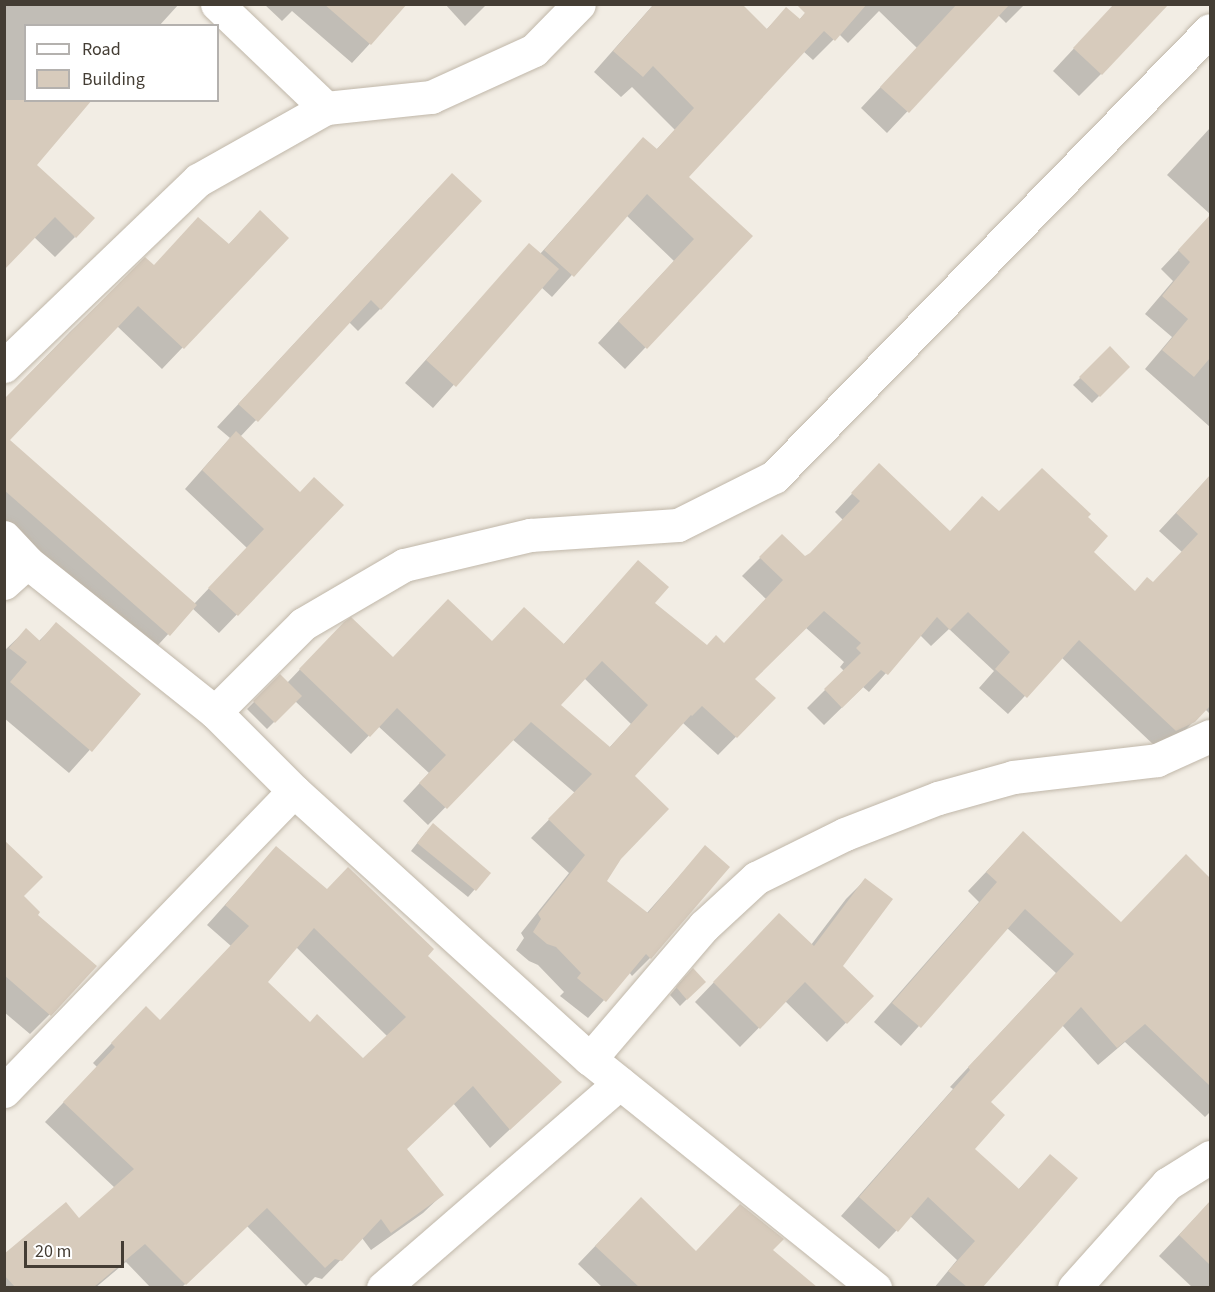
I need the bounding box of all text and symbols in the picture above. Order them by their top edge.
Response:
legend [24,24,219,102]
text: Road [82,37,121,62]
text: Building [82,67,145,92]
scale bar [27,1229,128,1267]
text: 20 m [35,1239,71,1264]

